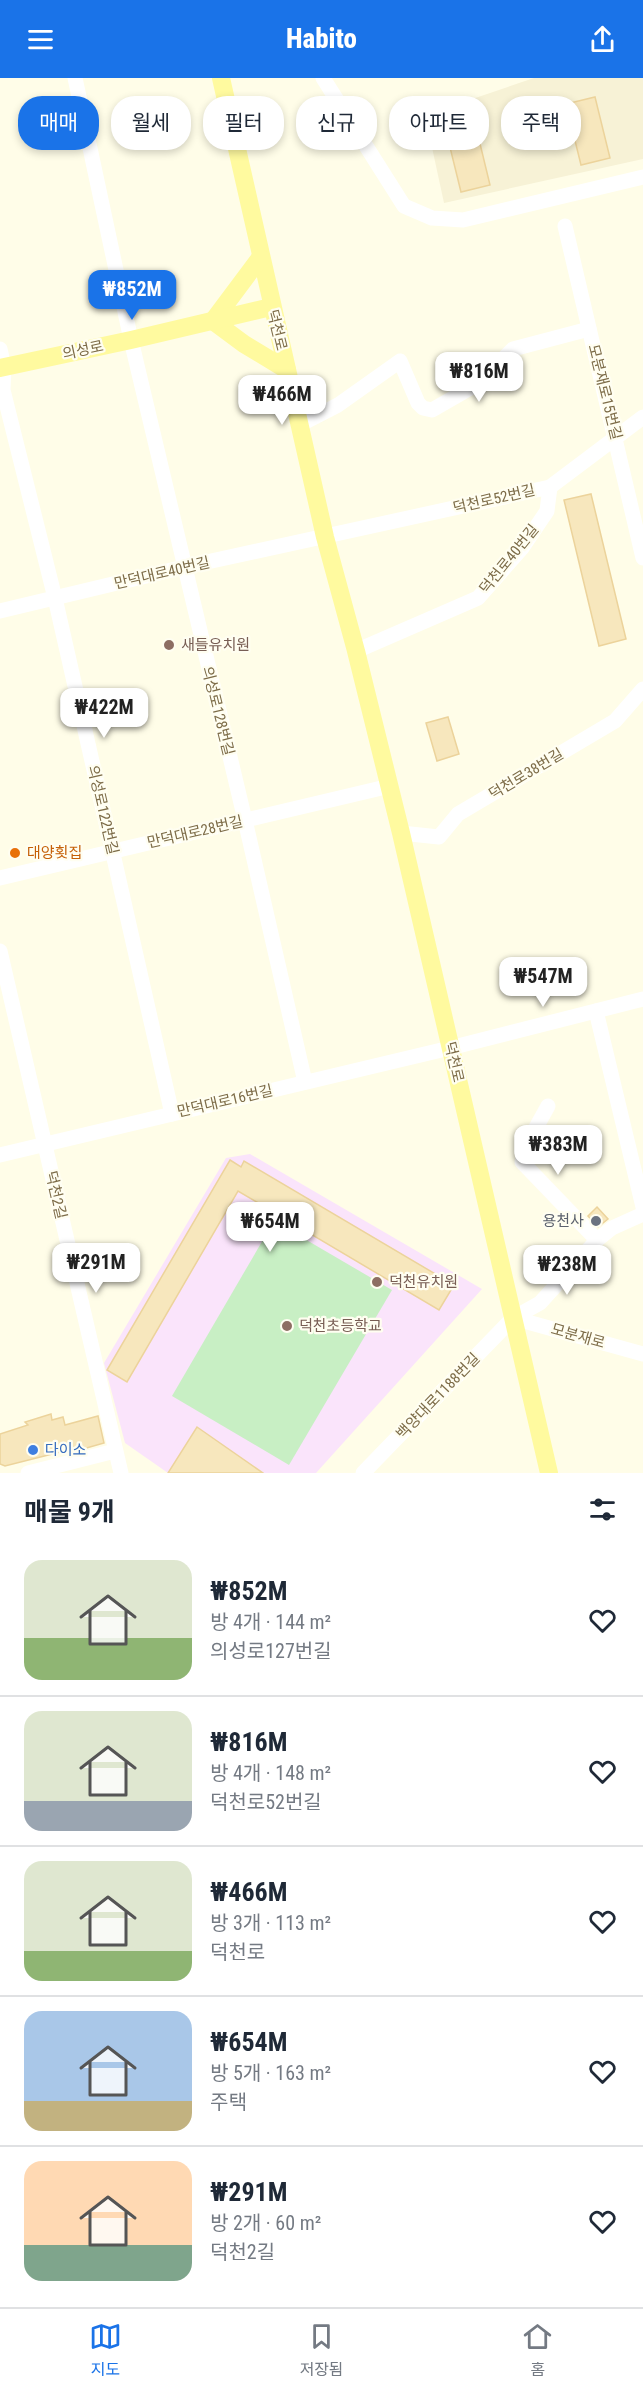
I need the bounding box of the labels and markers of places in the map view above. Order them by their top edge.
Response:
pin: ₩852M [90,270,174,321]
pin: ₩816M [437,352,521,403]
pin: ₩466M [240,375,324,426]
place label: 새들유치원 [181,636,250,654]
marker: 새들유치원 [162,638,176,652]
pin: ₩422M [62,688,146,739]
place label: 대양횟집 [27,844,82,862]
marker: 대양횟집 [8,846,22,860]
pin: ₩547M [501,957,585,1008]
pin: ₩383M [516,1125,600,1176]
pin: ₩654M [228,1202,312,1253]
place label: 용천사 [543,1212,584,1230]
marker: 용천사 [589,1214,603,1228]
pin: ₩291M [54,1243,138,1294]
pin: ₩238M [525,1245,609,1296]
place label: 덕천유치원 [389,1273,458,1291]
marker: 덕천유치원 [370,1275,384,1289]
place label: 덕천초등학교 [299,1317,382,1335]
marker: 덕천초등학교 [280,1319,294,1333]
place label: 다이소 [45,1441,87,1459]
marker: 다이소 [26,1443,40,1457]

